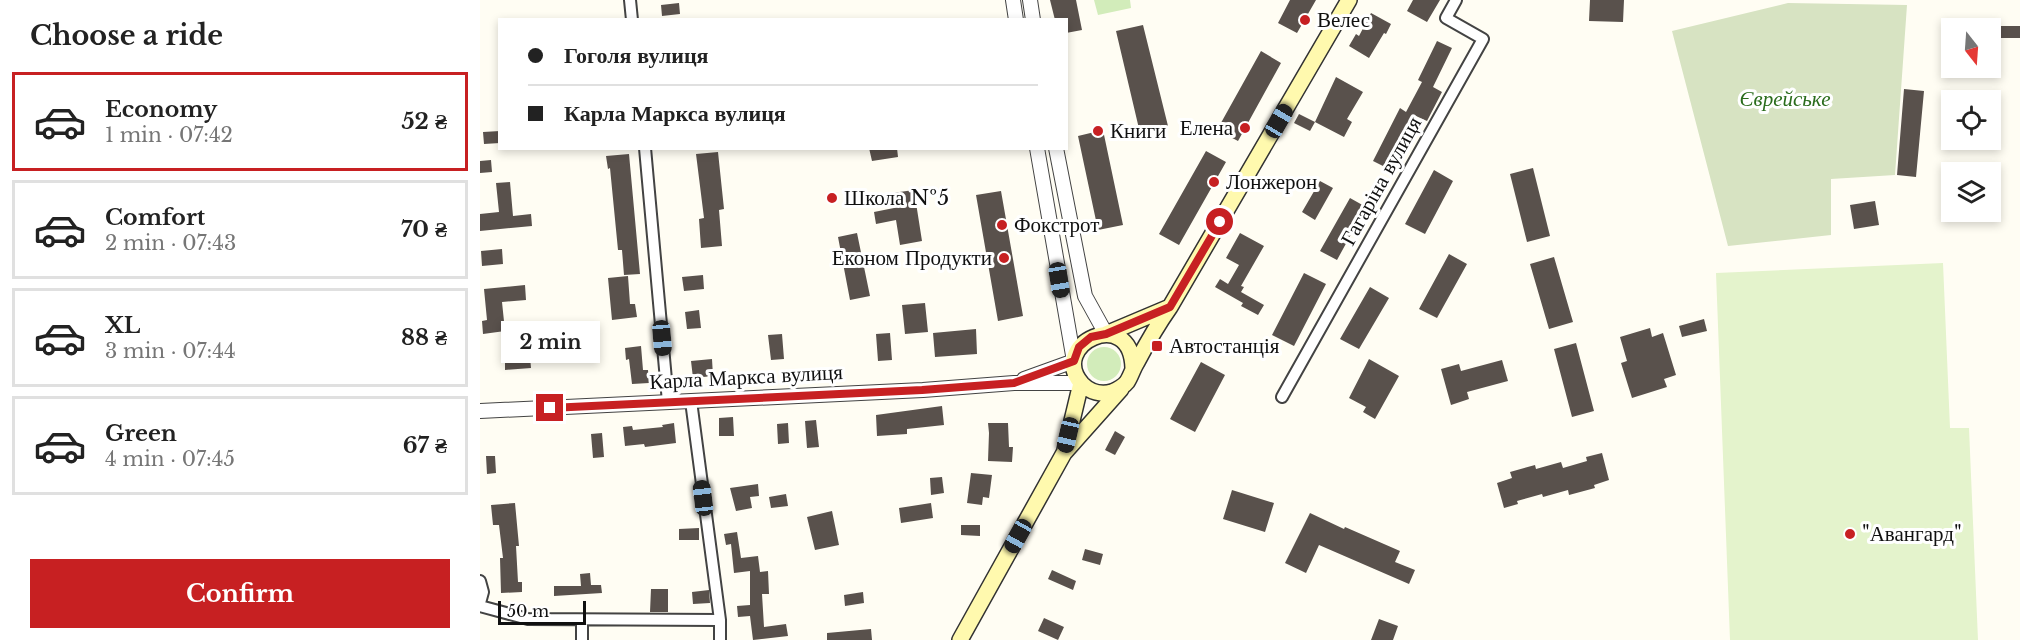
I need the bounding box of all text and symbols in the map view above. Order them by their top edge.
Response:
place label: Велес [1317,7,1370,33]
marker: Велес [1298,13,1312,27]
north arrow [1941,18,2001,78]
map controls [1941,18,2001,222]
text: Choose a ride [30,19,223,52]
text: Гоголя вулиця [564,42,709,69]
park label: Єврейське [1740,86,1830,112]
button: locate [1941,90,2001,150]
icon: car [33,95,87,149]
text: Economy [105,96,217,123]
text: Карла Маркса вулиця [564,100,786,127]
car [1262,101,1296,141]
text: 52 ₴ [402,108,447,135]
street label: Гагаріна вулиця [1335,112,1427,250]
place label: Елена [1180,115,1234,141]
place label: Книги [1110,118,1166,144]
marker: Елена [1238,121,1252,135]
text: 1 min · 07:42 [105,123,233,147]
marker: Книги [1091,124,1105,138]
button: layers [1941,162,2001,222]
place label: Лонжерон [1226,169,1317,195]
marker: Лонжерон [1207,175,1221,189]
place label: Школа №5 [844,185,949,211]
marker: Школа №5 [825,191,839,205]
icon: car [33,203,87,257]
text: Comfort [105,204,205,231]
route start [1206,208,1233,235]
place label: Фокстрот [1014,212,1099,238]
text: 70 ₴ [401,216,447,243]
marker: Фокстрот [995,218,1009,232]
text: 2 min · 07:43 [105,231,236,255]
place label: Економ Продукти [832,245,992,271]
marker: Економ Продукти [997,251,1011,265]
car [1047,261,1071,299]
icon: car [33,311,87,365]
text: XL [105,312,140,339]
car [651,319,673,357]
callout: 2 min [500,321,599,363]
text: 88 ₴ [401,324,447,351]
text: 2 min [519,330,582,354]
place label: Автостанція [1169,333,1280,359]
text: 3 min · 07:44 [105,339,236,363]
marker: Автостанція [1150,339,1164,353]
street label: Карла Маркса вулиця [649,359,844,395]
route end [536,394,563,421]
car [1055,415,1081,455]
icon: car [33,419,87,473]
text: Green [105,420,177,447]
text: 67 ₴ [403,432,447,459]
text: 4 min · 07:45 [105,447,235,471]
car [692,479,714,517]
car [1001,516,1035,556]
place label: "Авангард" [1862,521,1962,547]
marker: "Авангард" [1843,527,1857,541]
button: Confirm [30,559,450,628]
scale bar [498,598,586,626]
text: 50 m [507,601,549,621]

